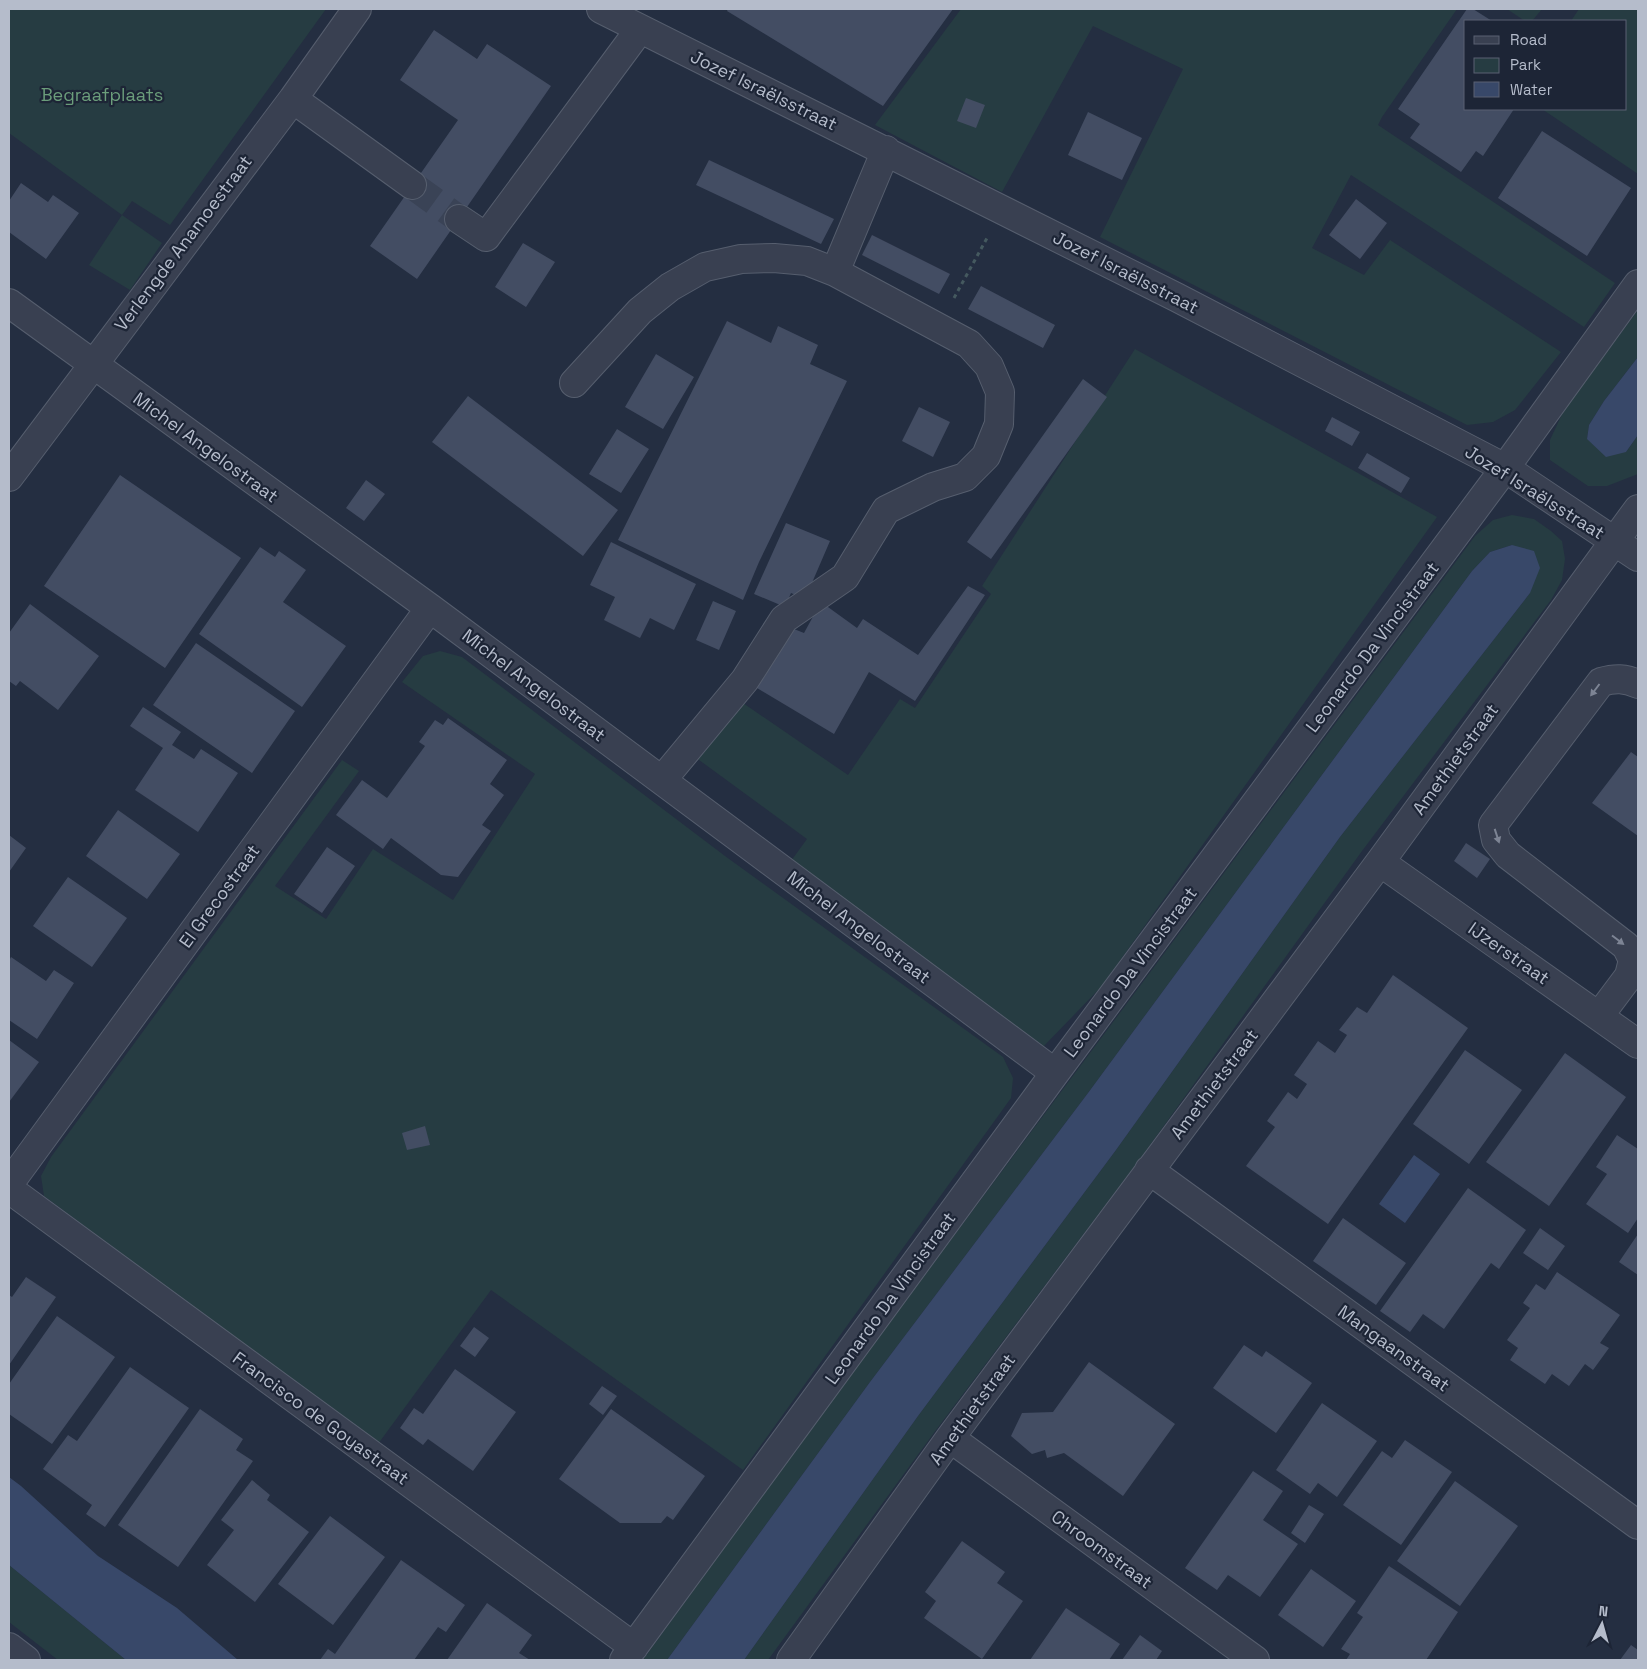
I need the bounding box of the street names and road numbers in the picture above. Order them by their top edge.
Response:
street label: Jozef Israëlsstraat [687,45,841,135]
street label: Verlengde Anamoestraat [109,150,257,336]
street label: Jozef Israëlsstraat [1049,225,1203,319]
street label: Michel Angelostraat [129,387,283,507]
street label: Jozef Israëlsstraat [1461,440,1609,544]
street label: Leonardo Da Vincistraat [1300,557,1444,737]
street label: Michel Angelostraat [458,624,610,746]
street label: Amethietstraat [1407,699,1503,819]
street label: El Grecostraat [174,840,264,952]
street label: Michel Angelostraat [783,866,935,988]
street label: Leonardo Da Vincistraat [1058,882,1202,1062]
street label: IJzerstraat [1464,917,1554,989]
street label: Amethietstraat [1165,1024,1263,1144]
street label: Leonardo Da Vincistraat [820,1207,960,1389]
street label: Mangaanstraat [1334,1300,1454,1396]
street label: Francisco de Goyastraat [228,1346,414,1490]
street label: Amethietstraat [924,1349,1020,1469]
street label: Chroomstraat [1047,1505,1157,1593]

